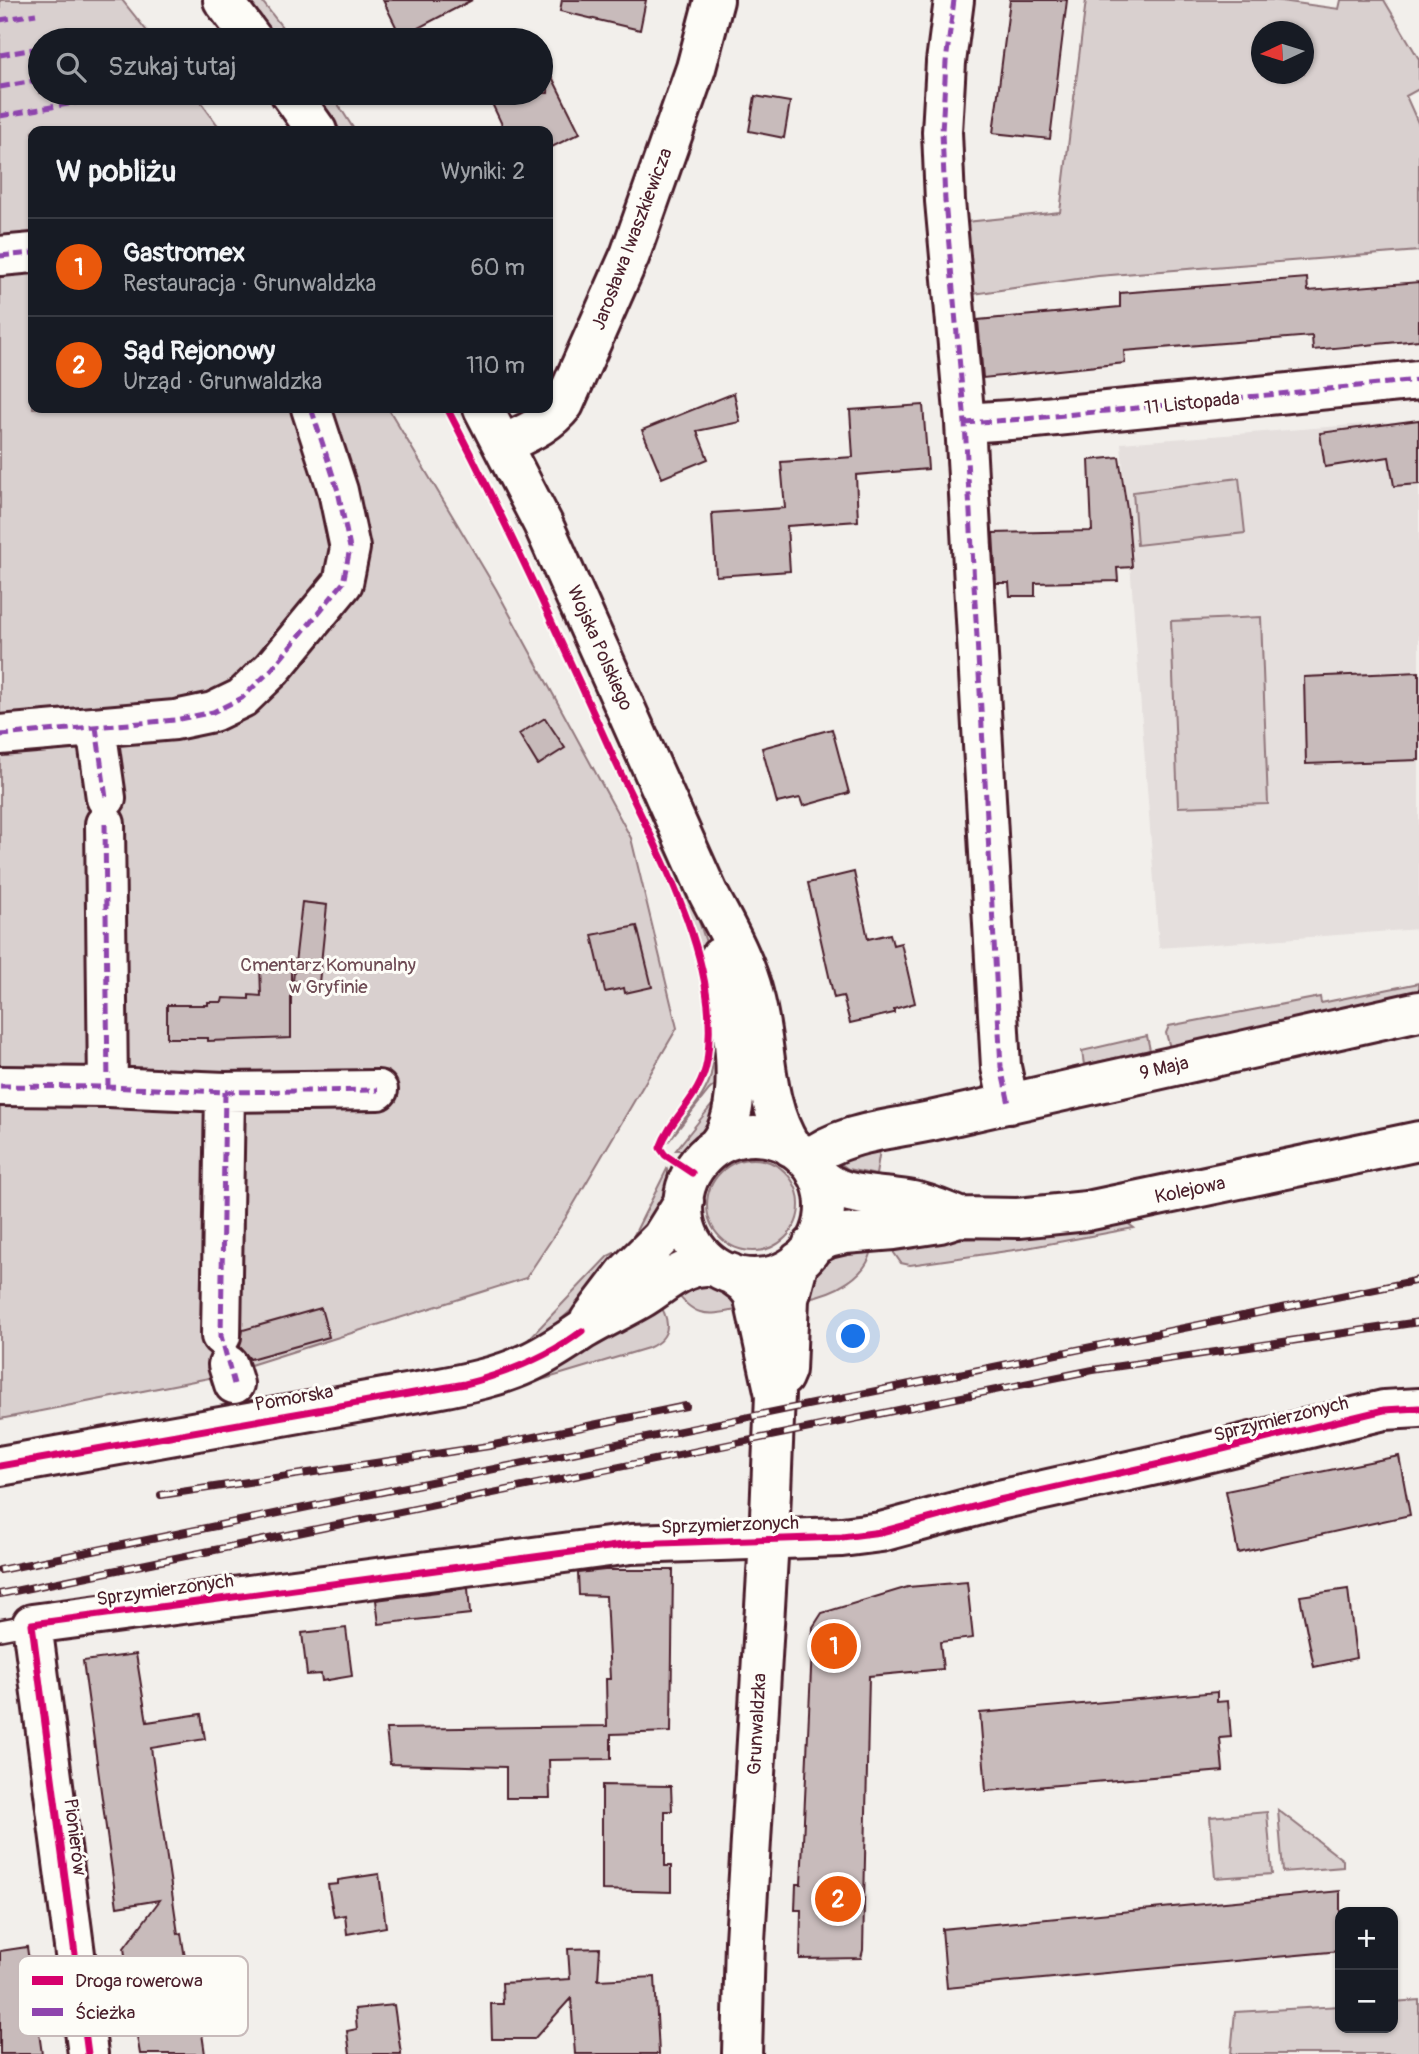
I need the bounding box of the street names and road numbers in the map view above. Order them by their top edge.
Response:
street label: Jarosława Iwaszkiewicza [586,144,678,333]
street label: 11 Listopada [1143,386,1241,420]
street label: Wojska Polskiego [562,582,638,714]
street label: 9 Maja [1137,1051,1191,1085]
street label: Kolejowa [1152,1171,1228,1209]
street label: Pomorska [253,1379,335,1417]
street label: Sprzymierzonych [1211,1391,1351,1447]
street label: Sprzymierzonych [661,1511,800,1539]
street label: Sprzymierzonych [95,1568,235,1612]
street label: Grunwaldzka [742,1672,772,1775]
street label: Pionierów [58,1797,92,1877]

